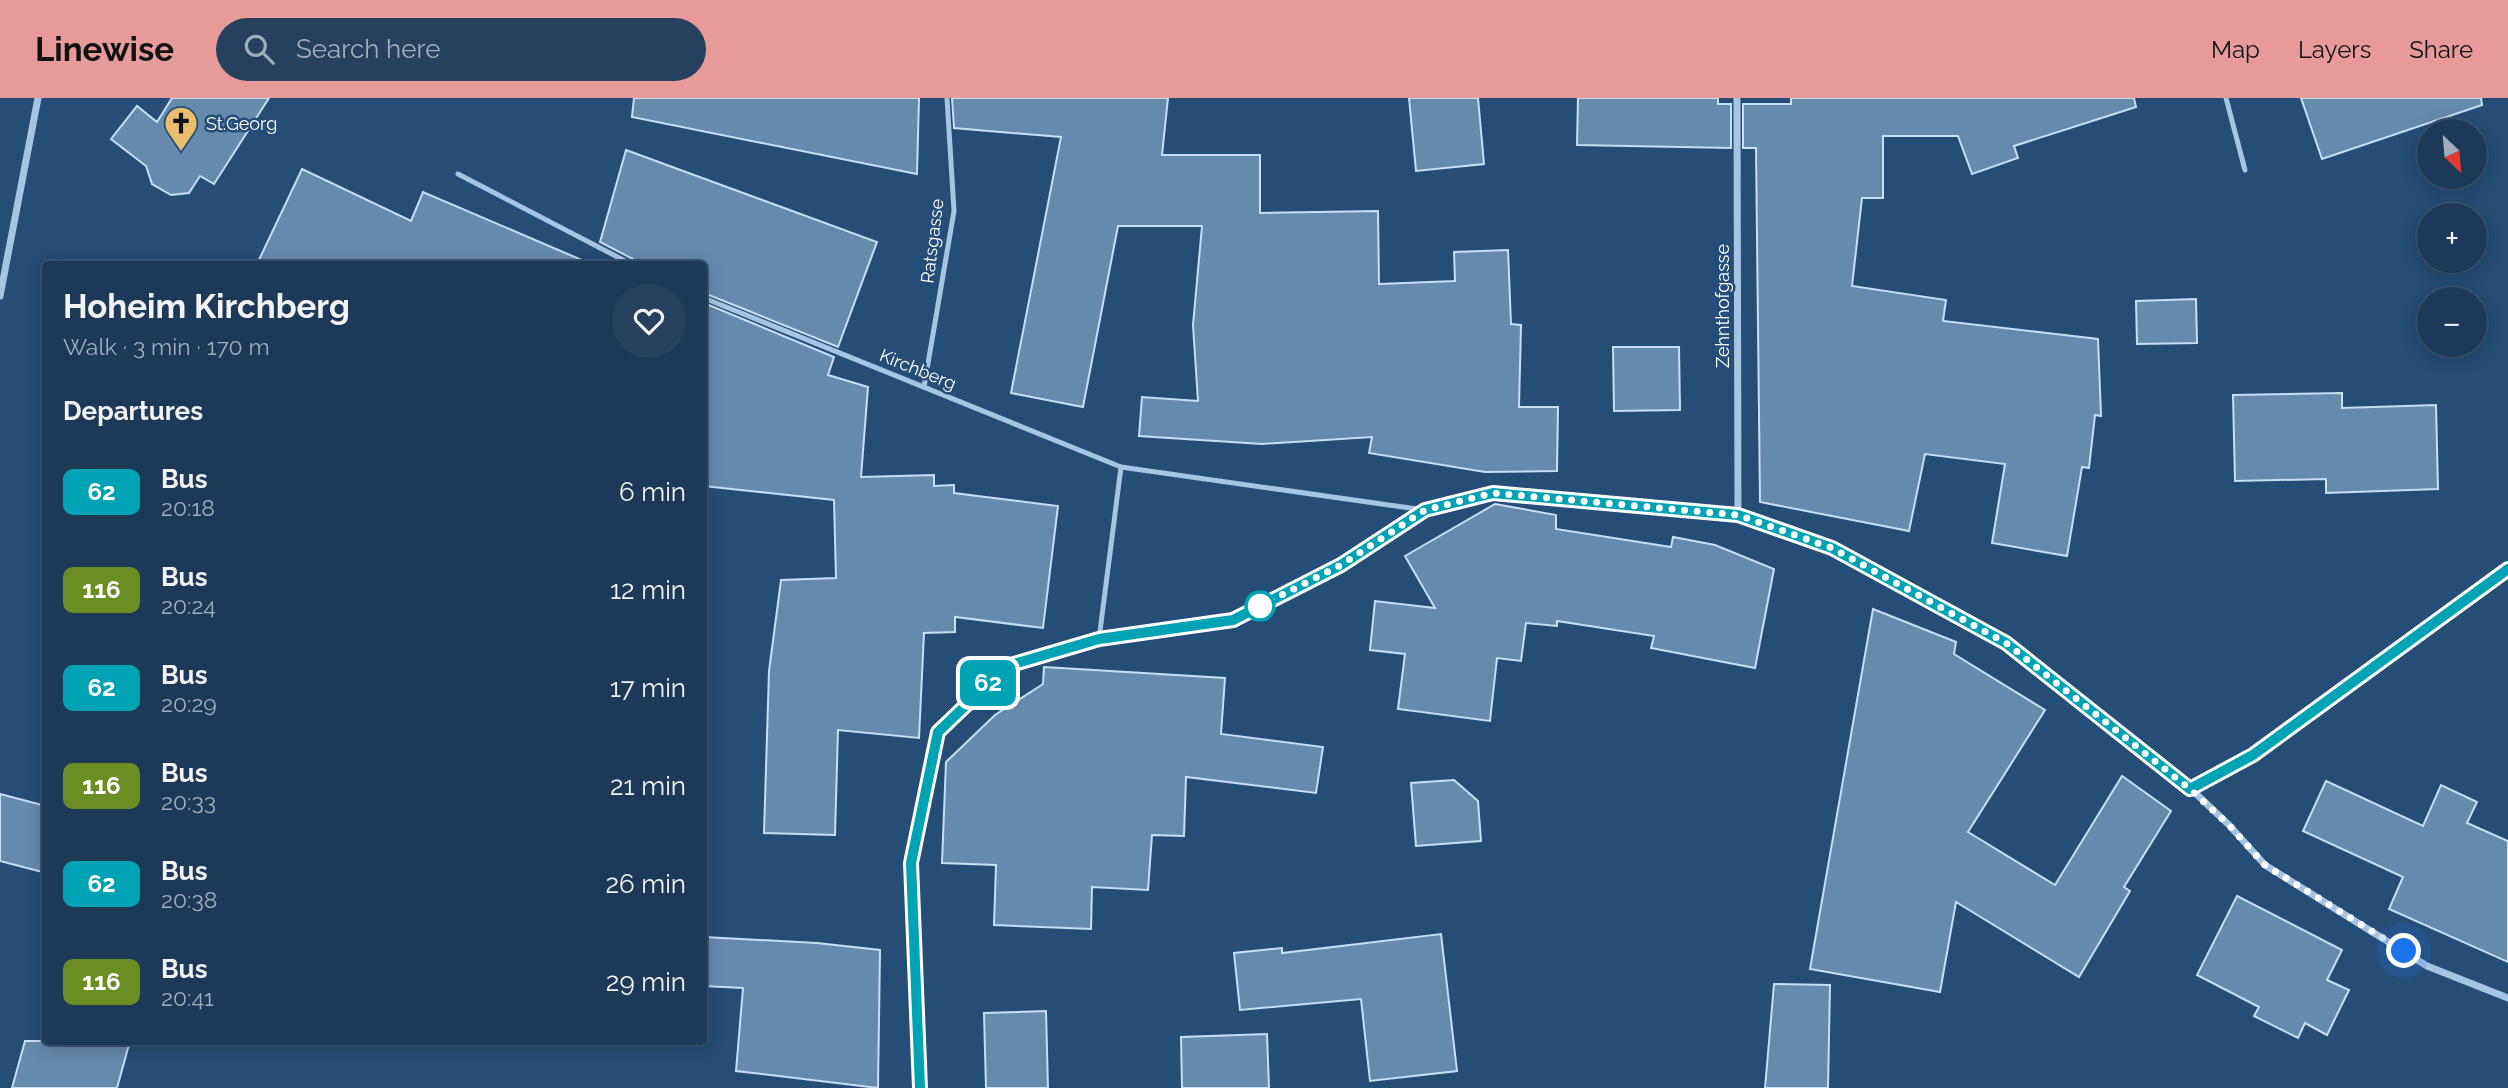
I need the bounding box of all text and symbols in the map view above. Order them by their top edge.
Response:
search box [216,18,706,81]
text: Linewise [35,30,174,69]
icon: search [240,30,278,68]
text: Search here [296,34,440,64]
text: Map [2211,35,2260,64]
text: Layers [2298,35,2371,64]
text: Share [2409,35,2473,64]
church icon: St.Georg [162,104,200,153]
place label: St.Georg [206,113,277,134]
north arrow [2417,119,2487,189]
map controls [2417,119,2487,357]
street label: Ratsgasse [916,197,948,284]
button: + [2417,203,2487,273]
street label: Zehnthofgasse [1712,243,1733,368]
button: heart [612,284,686,358]
text: Hoheim Kirchberg [63,287,350,326]
button: − [2417,287,2487,357]
text: Walk · 3 min · 170 m [63,333,270,360]
street label: Kirchberg [877,344,959,394]
text: Departures [63,396,203,426]
text: Bus [161,464,208,494]
text: 62 [87,477,116,506]
text: 6 min [619,477,686,507]
text: 20:18 [161,494,215,521]
text: Bus [161,562,208,592]
text: 116 [82,575,121,604]
text: 12 min [610,575,686,605]
unlabelled marker [1245,591,1275,621]
text: 20:24 [161,592,216,619]
text: Bus [161,660,208,690]
line badge: 62 [956,660,1020,706]
text: 62 [974,668,1002,697]
text: 62 [87,673,116,702]
text: 17 min [610,673,686,703]
text: 20:29 [161,690,217,717]
text: Bus [161,758,208,788]
text: 116 [82,771,121,800]
text: 21 min [610,771,686,801]
text: 20:33 [161,788,216,815]
text: Bus [161,856,208,886]
text: 62 [87,869,116,898]
text: 26 min [605,869,686,899]
text: 20:38 [161,886,217,913]
your location [2386,933,2421,968]
text: Bus [161,954,208,984]
text: 116 [82,967,121,996]
text: 29 min [606,967,686,997]
text: 20:41 [161,984,214,1011]

